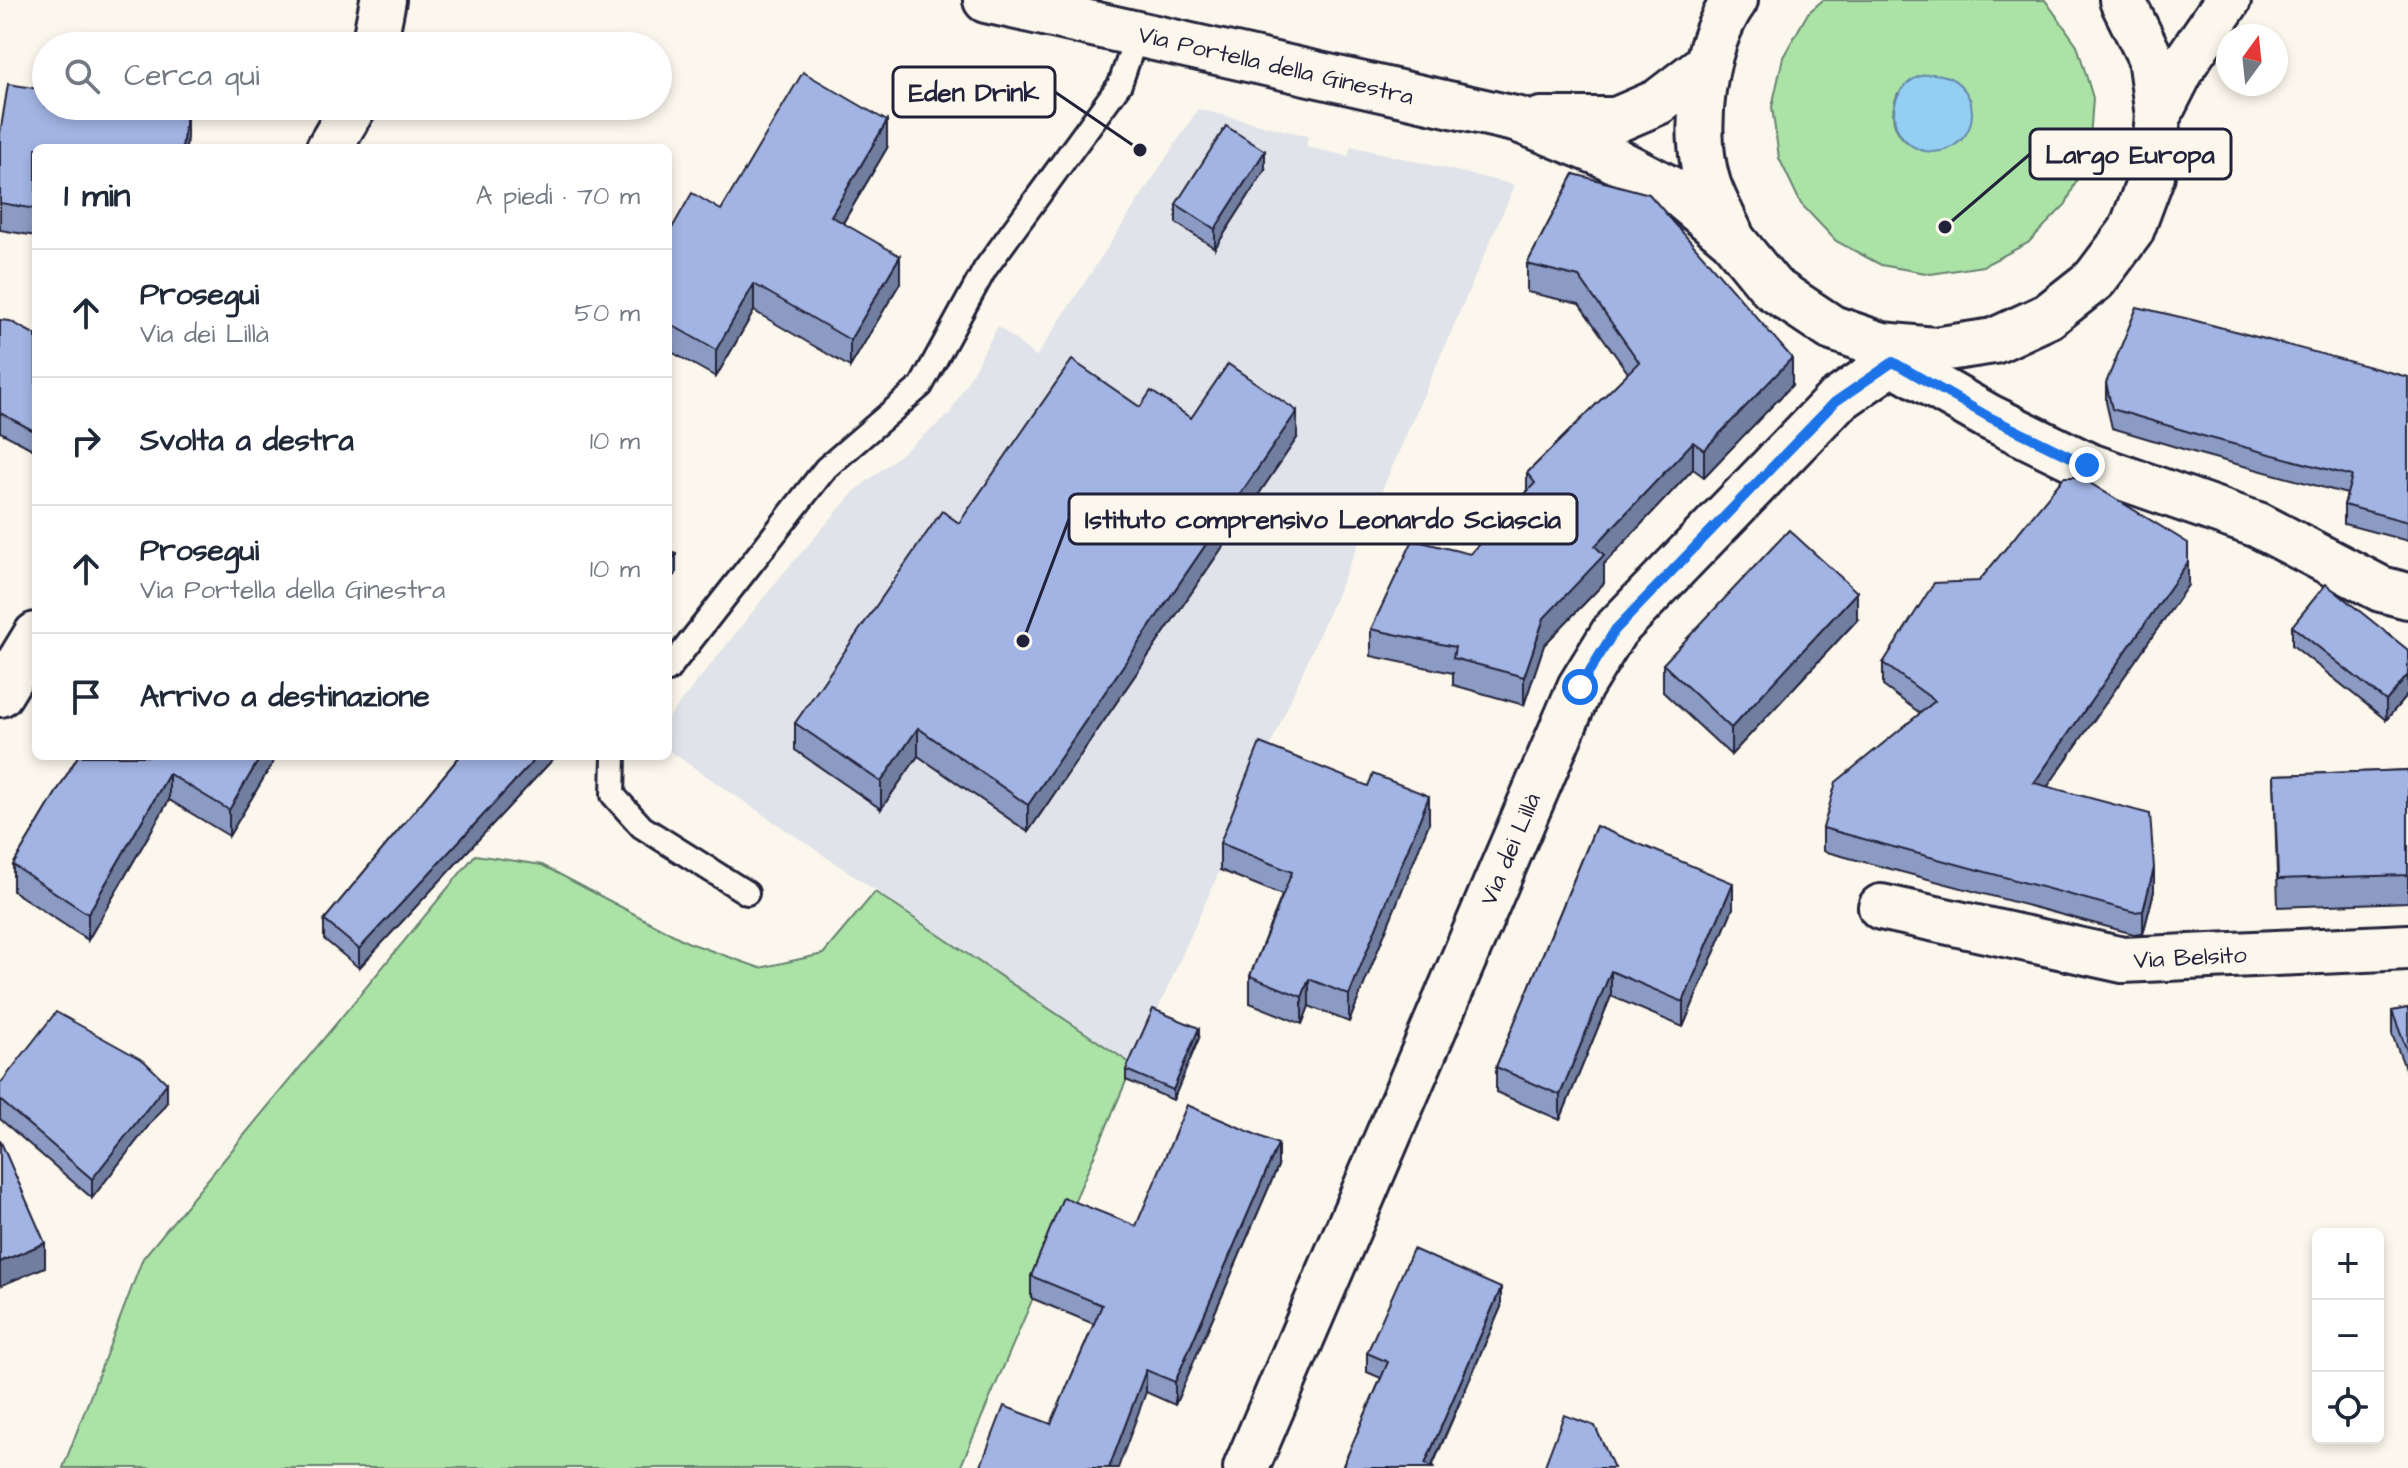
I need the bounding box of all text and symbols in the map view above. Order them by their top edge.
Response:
street label: Via Portella della Ginestra [1135,18,1417,114]
north arrow [2216,24,2288,96]
search box [32,32,672,120]
icon: search [60,54,104,98]
text: Cerca qui [124,55,259,97]
callout: Eden Drink [893,67,1055,117]
text: Eden Drink [909,75,1040,111]
callout: Largo Europa [2030,129,2231,179]
text: Largo Europa [2045,137,2215,176]
text: 1 min [64,172,131,220]
text: A piedi · 70 m [476,178,640,214]
text: Prosegui [140,274,259,316]
icon: ahead [64,291,108,335]
text: 50 m [575,295,640,331]
text: Via dei Lillà [140,316,269,352]
icon: right [64,419,108,463]
text: Svolta a destra [140,420,354,462]
text: 10 m [590,423,640,459]
route end [2069,447,2105,483]
callout: Istituto comprensivo Leonardo Sciascia [1069,494,1577,544]
text: Istituto comprensivo Leonardo Sciascia [1085,502,1562,538]
text: Prosegui [140,530,259,572]
icon: ahead [64,547,108,591]
text: 10 m [590,551,640,587]
text: Via Portella della Ginestra [140,572,445,608]
route start [1562,669,1598,705]
icon: arrive [64,675,108,719]
text: Arrivo a destinazione [140,676,430,718]
street label: Via dei Lillà [1472,788,1550,911]
street label: Via Belsito [2133,938,2248,978]
map controls [2312,1228,2384,1444]
button: + [2312,1228,2384,1300]
button: − [2312,1300,2384,1372]
button: locate [2312,1372,2384,1444]

